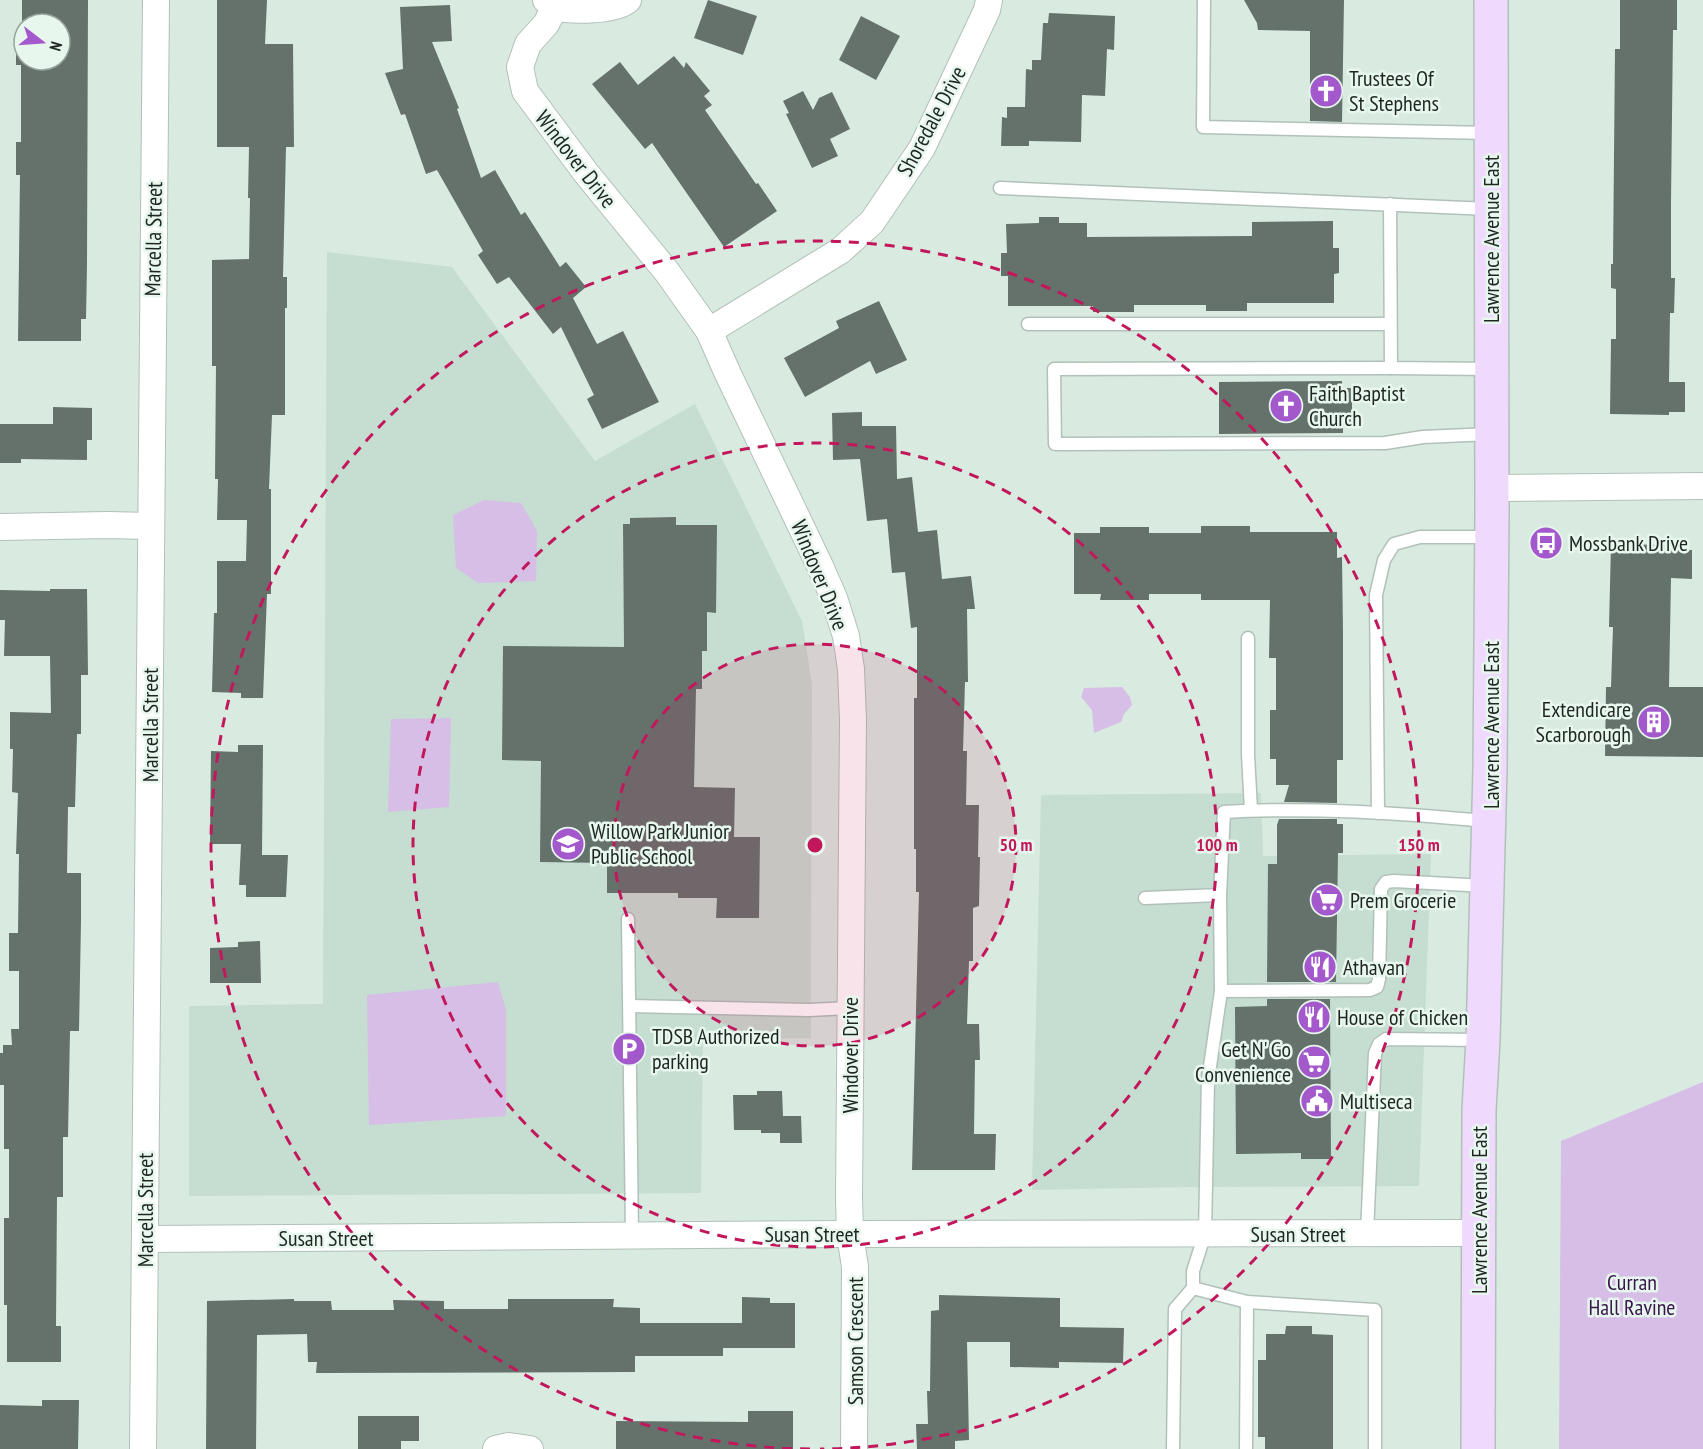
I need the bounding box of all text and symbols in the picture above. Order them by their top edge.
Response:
north arrow [12,12,72,72]
text: N [46,39,67,53]
street label: Shoredale Drive [890,61,972,181]
place label: Trustees Of St Stephens [1349,64,1439,117]
church icon: Trustees Of St Stephens [1308,73,1344,109]
street label: Windover Drive [529,105,623,213]
street label: Lawrence Avenue East [1477,155,1505,323]
street label: Marcella Street [138,181,168,297]
place label: Faith Baptist Church [1309,379,1405,432]
church icon: Faith Baptist Church [1268,388,1304,424]
street label: Windover Drive [785,516,855,634]
bus stop icon: Mossbank Drive [1528,525,1564,561]
place label: Mossbank Drive [1569,529,1688,557]
street label: Lawrence Avenue East [1477,641,1505,809]
street label: Marcella Street [136,668,164,782]
place label: Extendicare Scarborough [1536,695,1631,748]
building icon: Extendicare Scarborough [1636,704,1672,740]
place label: Willow Park Junior Public School [591,817,729,870]
school or university icon: Willow Park Junior Public School [550,826,586,862]
text: 50 m [1000,833,1032,856]
text: 100 m [1196,833,1238,856]
text: 150 m [1398,833,1440,856]
centre of rings [805,835,825,855]
supermarket icon: Prem Grocerie [1309,882,1345,918]
place label: Prem Grocerie [1350,886,1456,914]
restaurant icon: Athavan [1302,949,1338,985]
place label: Athavan [1343,953,1405,981]
street label: Windover Drive [836,997,864,1113]
restaurant icon: House of Chicken [1296,999,1332,1035]
place label: House of Chicken [1337,1003,1468,1031]
place label: TDSB Authorized parking [652,1022,780,1075]
parking icon: TDSB Authorized parking [611,1031,647,1067]
place label: Get N' Go Convenience [1195,1035,1291,1088]
supermarket icon: Get N' Go Convenience [1296,1044,1332,1080]
public building icon: Multiseca [1299,1083,1335,1119]
place label: Multiseca [1340,1087,1413,1115]
street label: Lawrence Avenue East [1465,1126,1493,1294]
street label: Marcella Street [131,1153,159,1267]
street label: Susan Street [764,1220,860,1248]
street label: Susan Street [1250,1220,1346,1248]
street label: Susan Street [278,1224,374,1252]
park label: Curran Hall Ravine [1589,1268,1675,1321]
street label: Samson Crescent [841,1277,869,1405]

